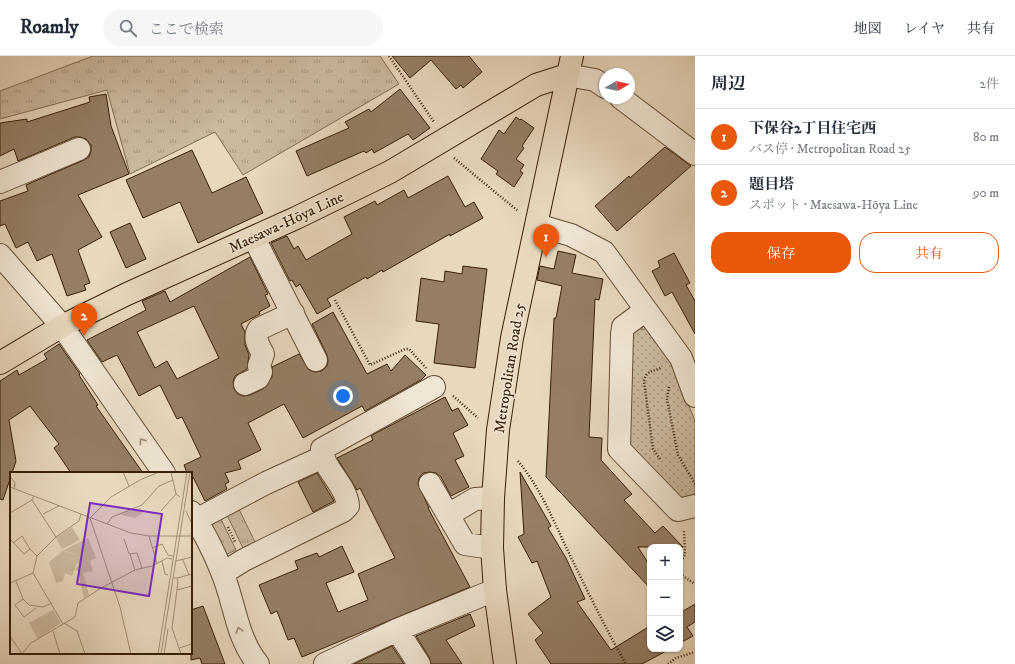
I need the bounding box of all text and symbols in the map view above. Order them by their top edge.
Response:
search box [103,10,383,46]
text: Roamly [20,16,79,39]
icon: search [117,17,139,39]
text: ここで検索 [149,20,224,39]
text: 地図 [854,20,882,38]
text: レイヤ [904,20,945,38]
text: 共有 [967,20,995,38]
north arrow [599,68,635,104]
text: 周辺 [711,73,745,95]
text: 2件 [980,76,999,92]
text: 下保谷2丁目住宅西 [749,119,876,138]
text: 1 [722,129,726,145]
text: 80 m [973,129,999,145]
text: バス停 · Metropolitan Road 25 [749,141,911,157]
text: 題目塔 [749,175,794,194]
text: 2 [721,185,727,201]
text: 90 m [973,185,999,201]
street label: Maesawa-Hōya Line [226,187,347,257]
text: スポット · Maesawa-Hōya Line [749,197,918,213]
pin: 1 [533,224,559,257]
button: 保存 [711,232,851,273]
button: 共有 [859,232,999,273]
street label: Metropolitan Road 25 [490,301,529,435]
pin: 2 [71,303,97,336]
your location [333,386,353,406]
one-way arrow [139,438,147,445]
inset map [10,472,192,654]
map controls [647,544,683,652]
button: + [647,544,683,580]
button: − [647,580,683,616]
button: layers [647,616,683,652]
one-way arrow [235,627,244,634]

